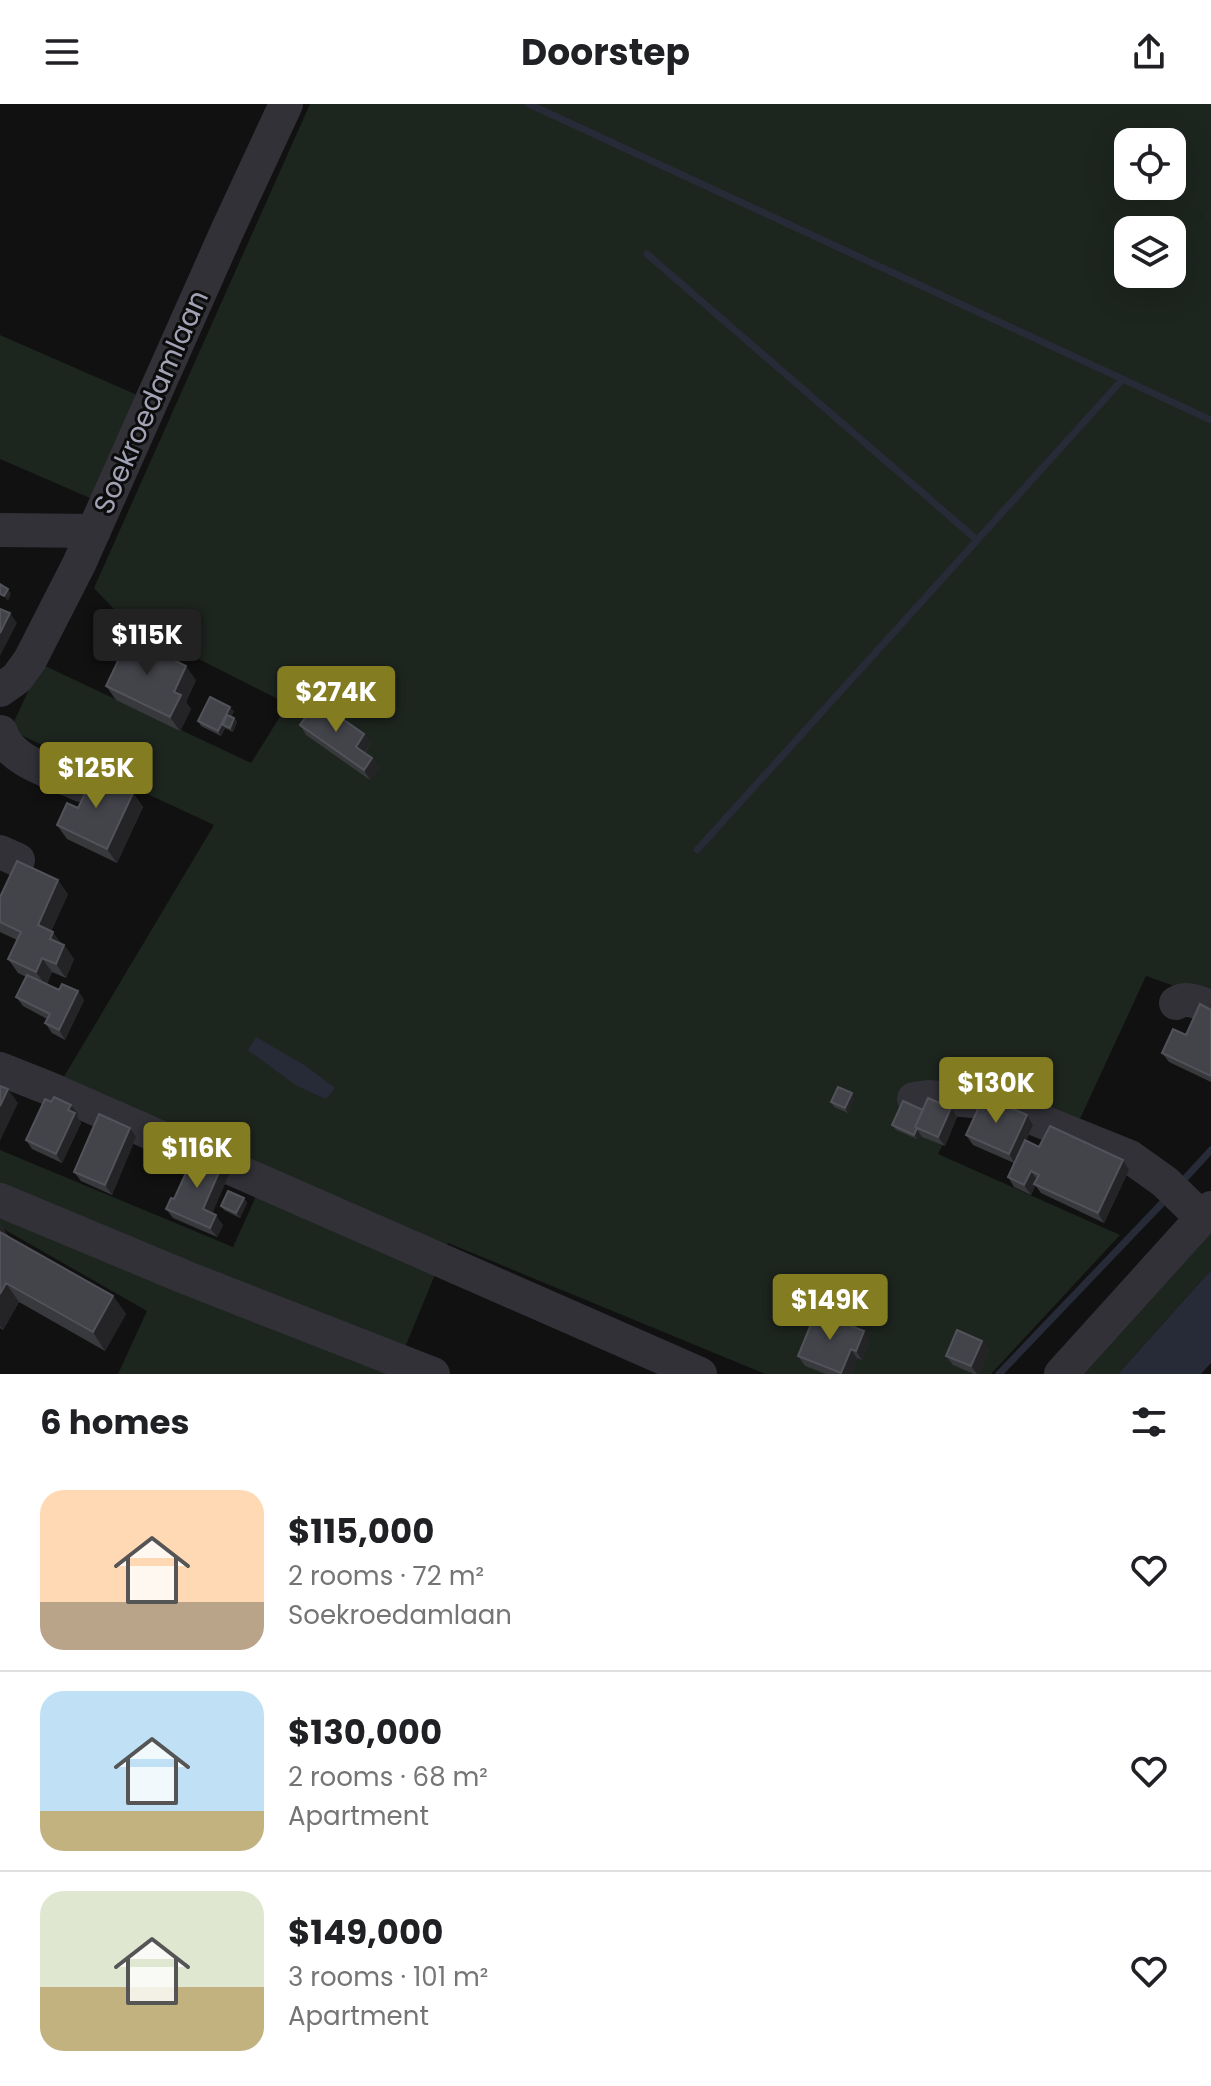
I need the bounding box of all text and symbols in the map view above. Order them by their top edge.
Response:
text: Doorstep [521,27,690,78]
icon: menu [40,30,84,74]
icon: share [1127,30,1171,74]
map controls [1114,128,1186,288]
button: locate [1114,128,1186,200]
button: layers [1114,216,1186,288]
street label: Soekroedamlaan [84,284,218,520]
pin: $115K [91,609,203,677]
text: $115K [111,617,183,653]
pin: $274K [280,666,392,734]
text: $274K [295,674,377,710]
pin: $125K [40,742,152,810]
text: $125K [58,750,134,786]
pin: $130K [940,1057,1052,1125]
text: $130K [957,1065,1035,1101]
pin: $116K [141,1122,253,1190]
text: $116K [161,1130,233,1166]
pin: $149K [774,1274,886,1342]
text: $149K [791,1282,869,1318]
text: 6 homes [40,1398,189,1446]
icon: filters [1127,1400,1171,1444]
text: $115,000 [288,1507,434,1555]
icon: home [104,1522,200,1618]
icon: heart [1127,1548,1171,1592]
text: 2 rooms · 72 m² [288,1558,484,1594]
text: Soekroedamlaan [288,1597,512,1633]
text: $130,000 [288,1708,442,1756]
icon: home [104,1723,200,1819]
icon: heart [1127,1749,1171,1793]
text: 2 rooms · 68 m² [288,1759,488,1795]
text: Apartment [288,1798,429,1834]
text: $149,000 [288,1908,443,1956]
icon: home [104,1923,200,2019]
icon: heart [1127,1949,1171,1993]
text: 3 rooms · 101 m² [288,1959,488,1995]
text: Apartment [288,1998,429,2034]

